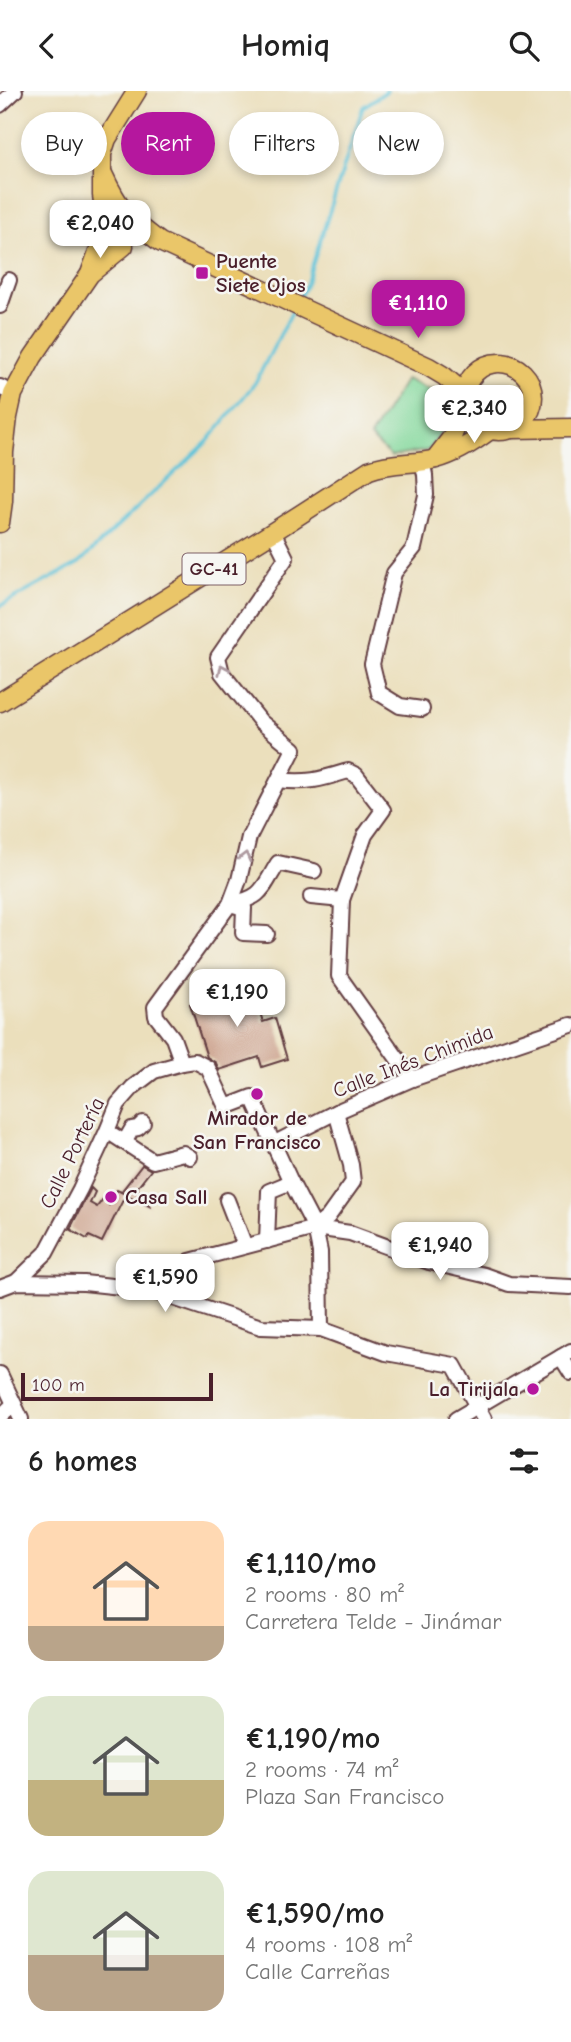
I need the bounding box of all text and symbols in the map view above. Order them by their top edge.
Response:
icon: back [28,27,66,65]
text: Homiq [241,27,330,64]
icon: search [505,27,543,65]
chip: Buy [21,112,107,175]
chip: Rent [121,112,215,175]
chip: Filters [229,112,339,175]
chip: New [353,112,444,175]
pin: €2,040 [43,201,157,260]
text: €2,040 [66,209,134,236]
place label: Puente Siete Ojos [216,249,306,297]
marker: Puente Siete Ojos [194,265,210,281]
pin: €1,110 [361,281,475,340]
text: €1,110 [388,289,448,316]
pin: €2,340 [417,385,531,445]
text: €2,340 [441,394,507,421]
road number: GC-41 [182,554,246,585]
one-way arrow [217,664,231,676]
one-way arrow [236,851,251,863]
pin: €1,190 [180,969,294,1029]
text: €1,190 [205,978,269,1005]
street label: Calle Inés Chimida [330,1019,496,1103]
marker: Mirador de San Francisco [249,1086,265,1102]
street label: Calle Portería [35,1094,109,1212]
place label: Mirador de San Francisco [193,1106,321,1154]
place label: Casa Sall [125,1185,207,1209]
marker: Casa Sall [103,1189,119,1205]
pin: €1,940 [383,1223,497,1282]
text: €1,940 [407,1231,473,1258]
pin: €1,590 [108,1255,222,1314]
text: €1,590 [132,1263,198,1290]
scale bar [21,1370,214,1402]
text: 100 m [32,1374,85,1396]
place label: La Tirijala [429,1377,519,1401]
marker: La Tirijala [525,1381,541,1397]
icon: filters [505,1442,543,1480]
text: 6 homes [28,1444,137,1479]
text: €1,110/mo [245,1546,376,1581]
icon: home [84,1549,168,1633]
text: 2 rooms · 80 m² [245,1581,404,1608]
text: Carretera Telde - Jinámar [245,1608,501,1635]
text: €1,190/mo [245,1721,380,1756]
icon: home [84,1724,168,1808]
text: 2 rooms · 74 m² [245,1756,398,1783]
text: Plaza San Francisco [245,1783,444,1810]
text: €1,590/mo [245,1896,385,1931]
icon: home [84,1899,168,1983]
text: 4 rooms · 108 m² [245,1931,412,1958]
text: Calle Carreñas [245,1958,390,1985]

